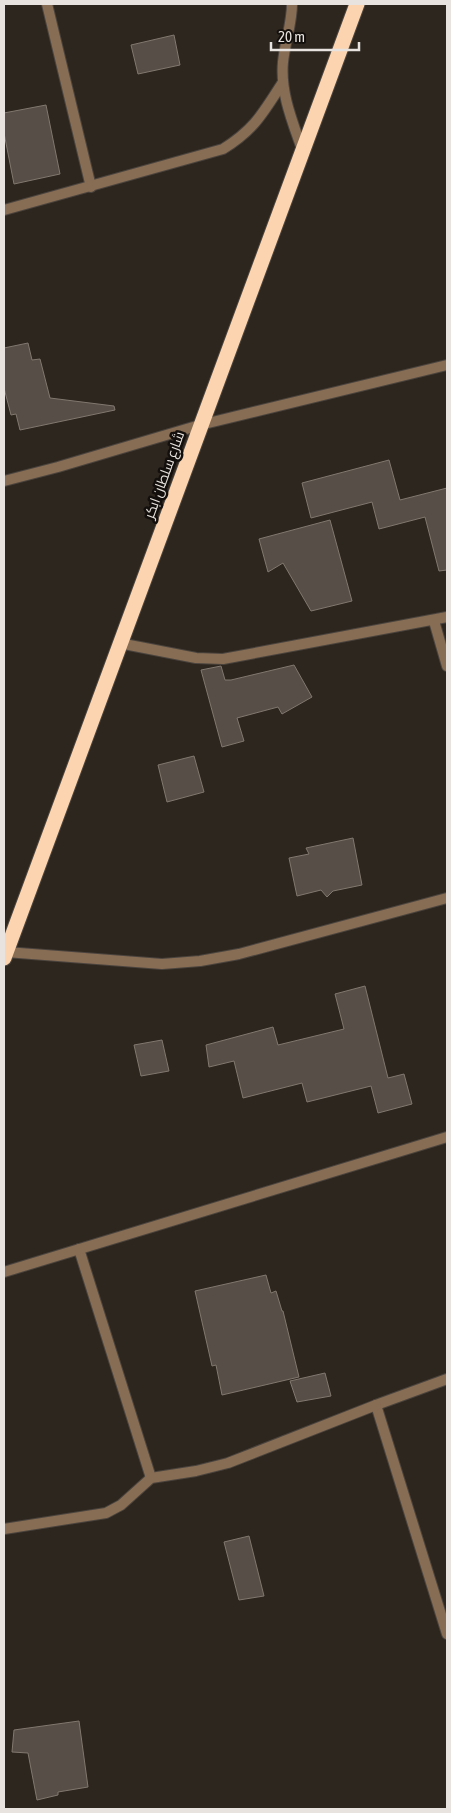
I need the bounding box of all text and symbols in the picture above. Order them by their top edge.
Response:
scale bar [271,20,358,52]
text: 20 m [278,28,305,45]
street label: شارع سلطان ابكر [140,429,188,522]

